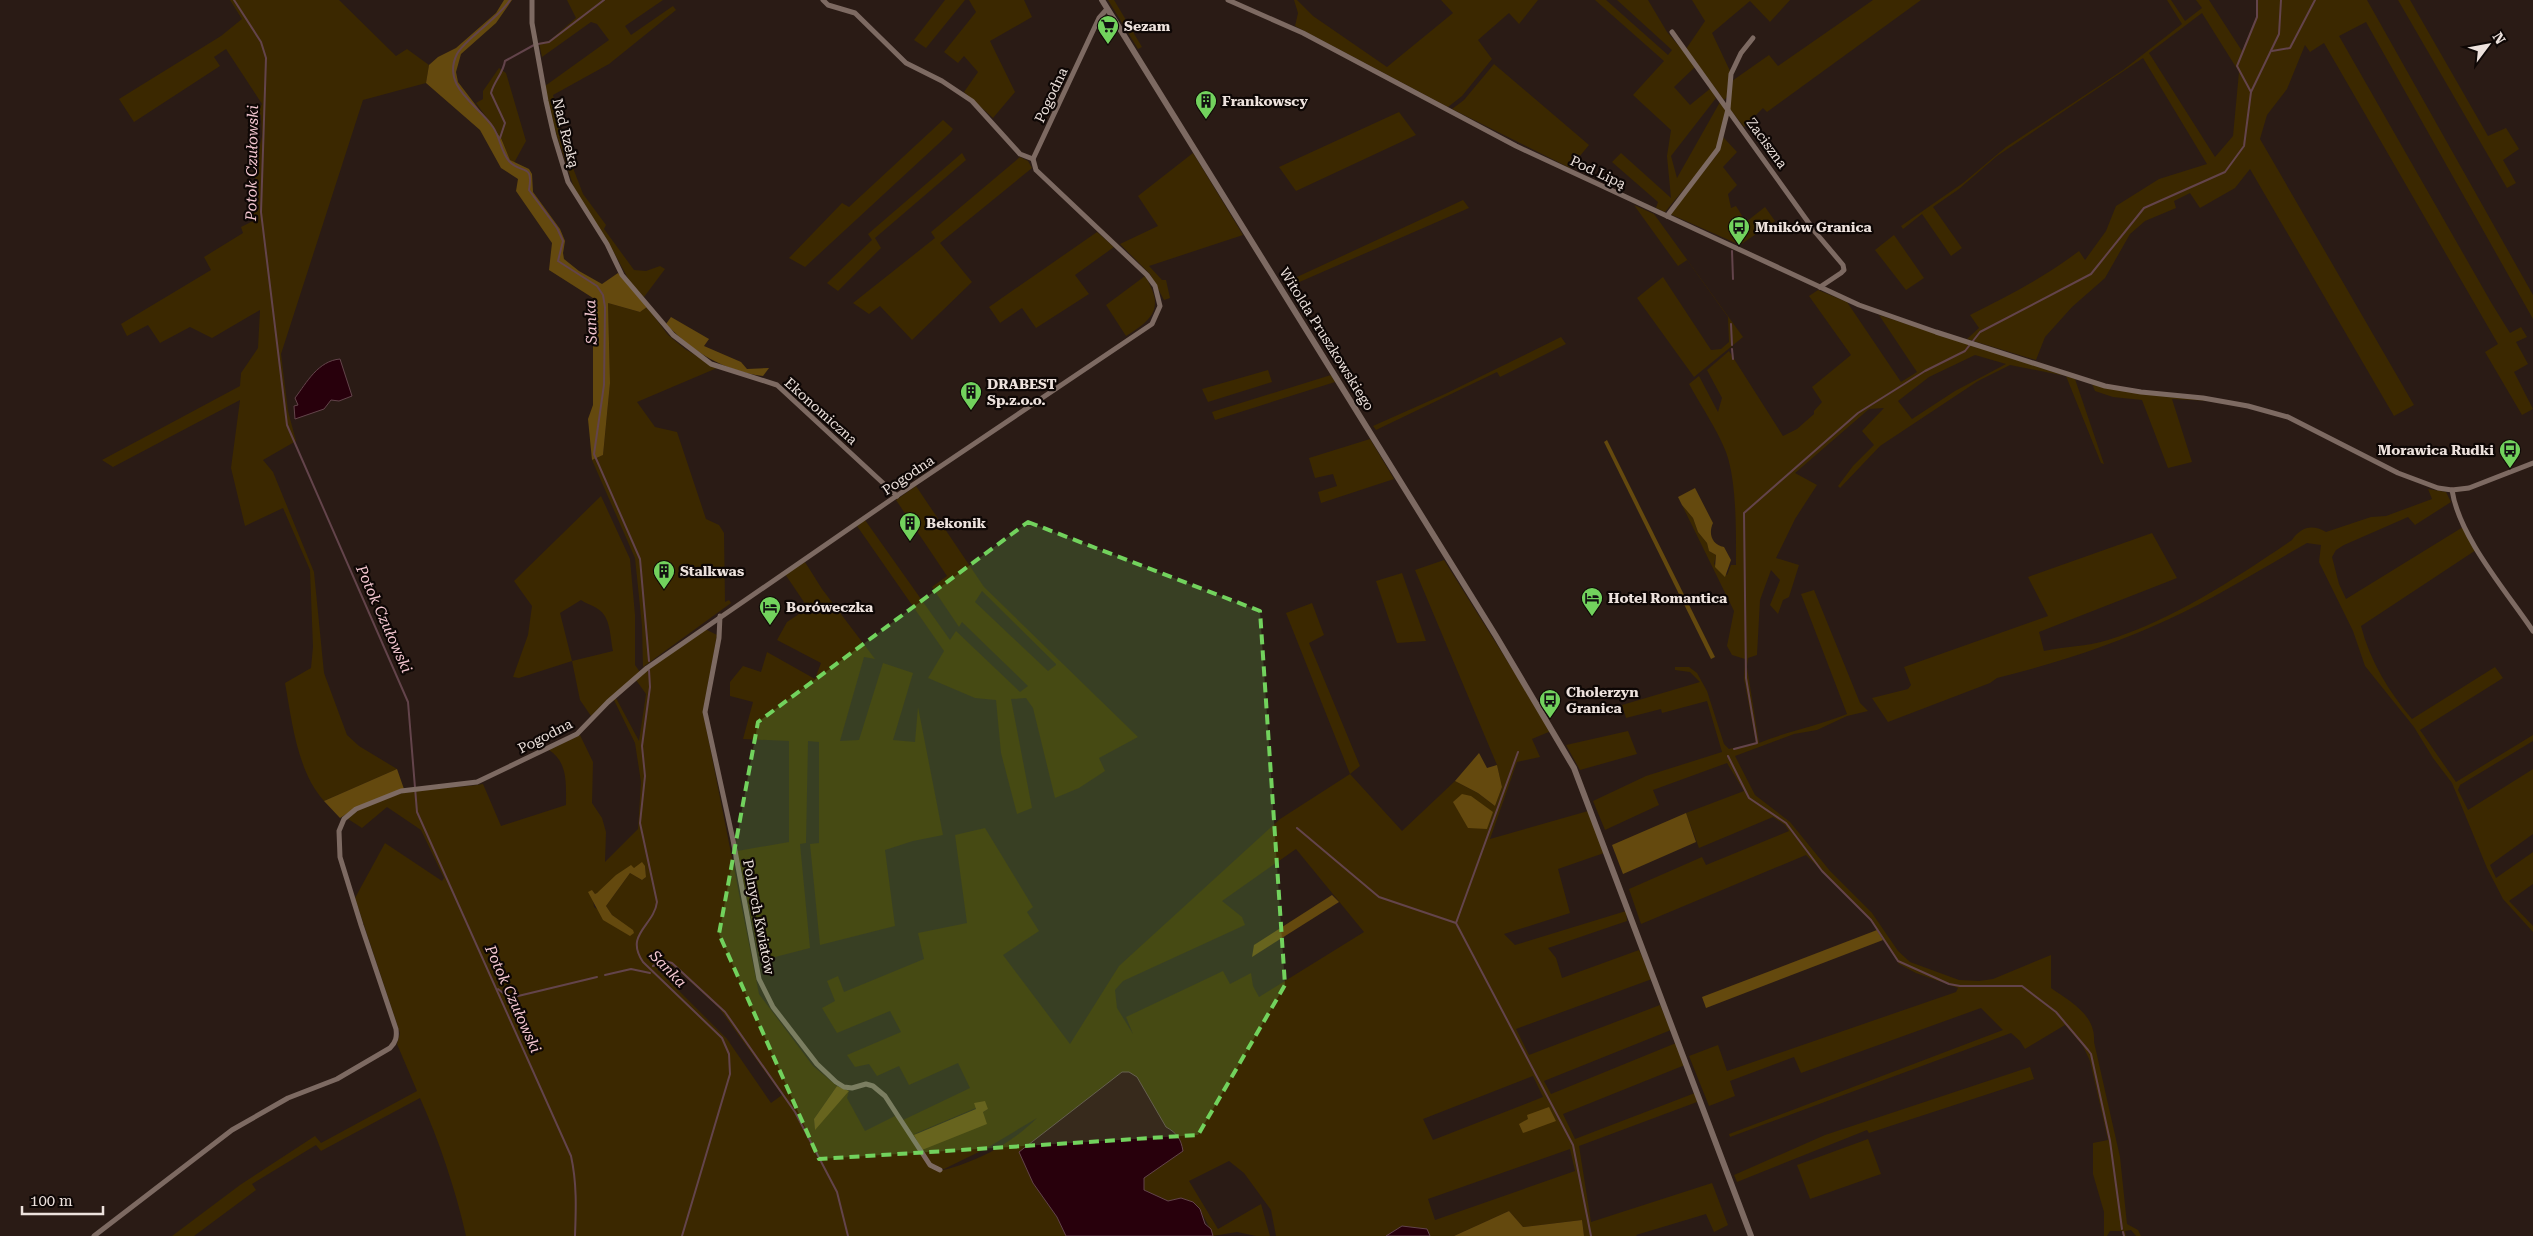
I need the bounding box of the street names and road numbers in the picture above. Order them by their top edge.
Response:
street label: Pogodna [1031,65,1071,125]
street label: Nad Rzeką [550,97,582,170]
street label: Zaciszna [1743,115,1791,172]
street label: Pod Lipą [1568,152,1629,192]
street label: Witolda Pruszkowskiego [1276,265,1378,413]
street label: Ekonomiczna [781,374,861,448]
street label: Pogodna [879,452,937,498]
street label: Pogodna [515,715,575,757]
street label: Polnych Kwiatów [740,858,778,976]

